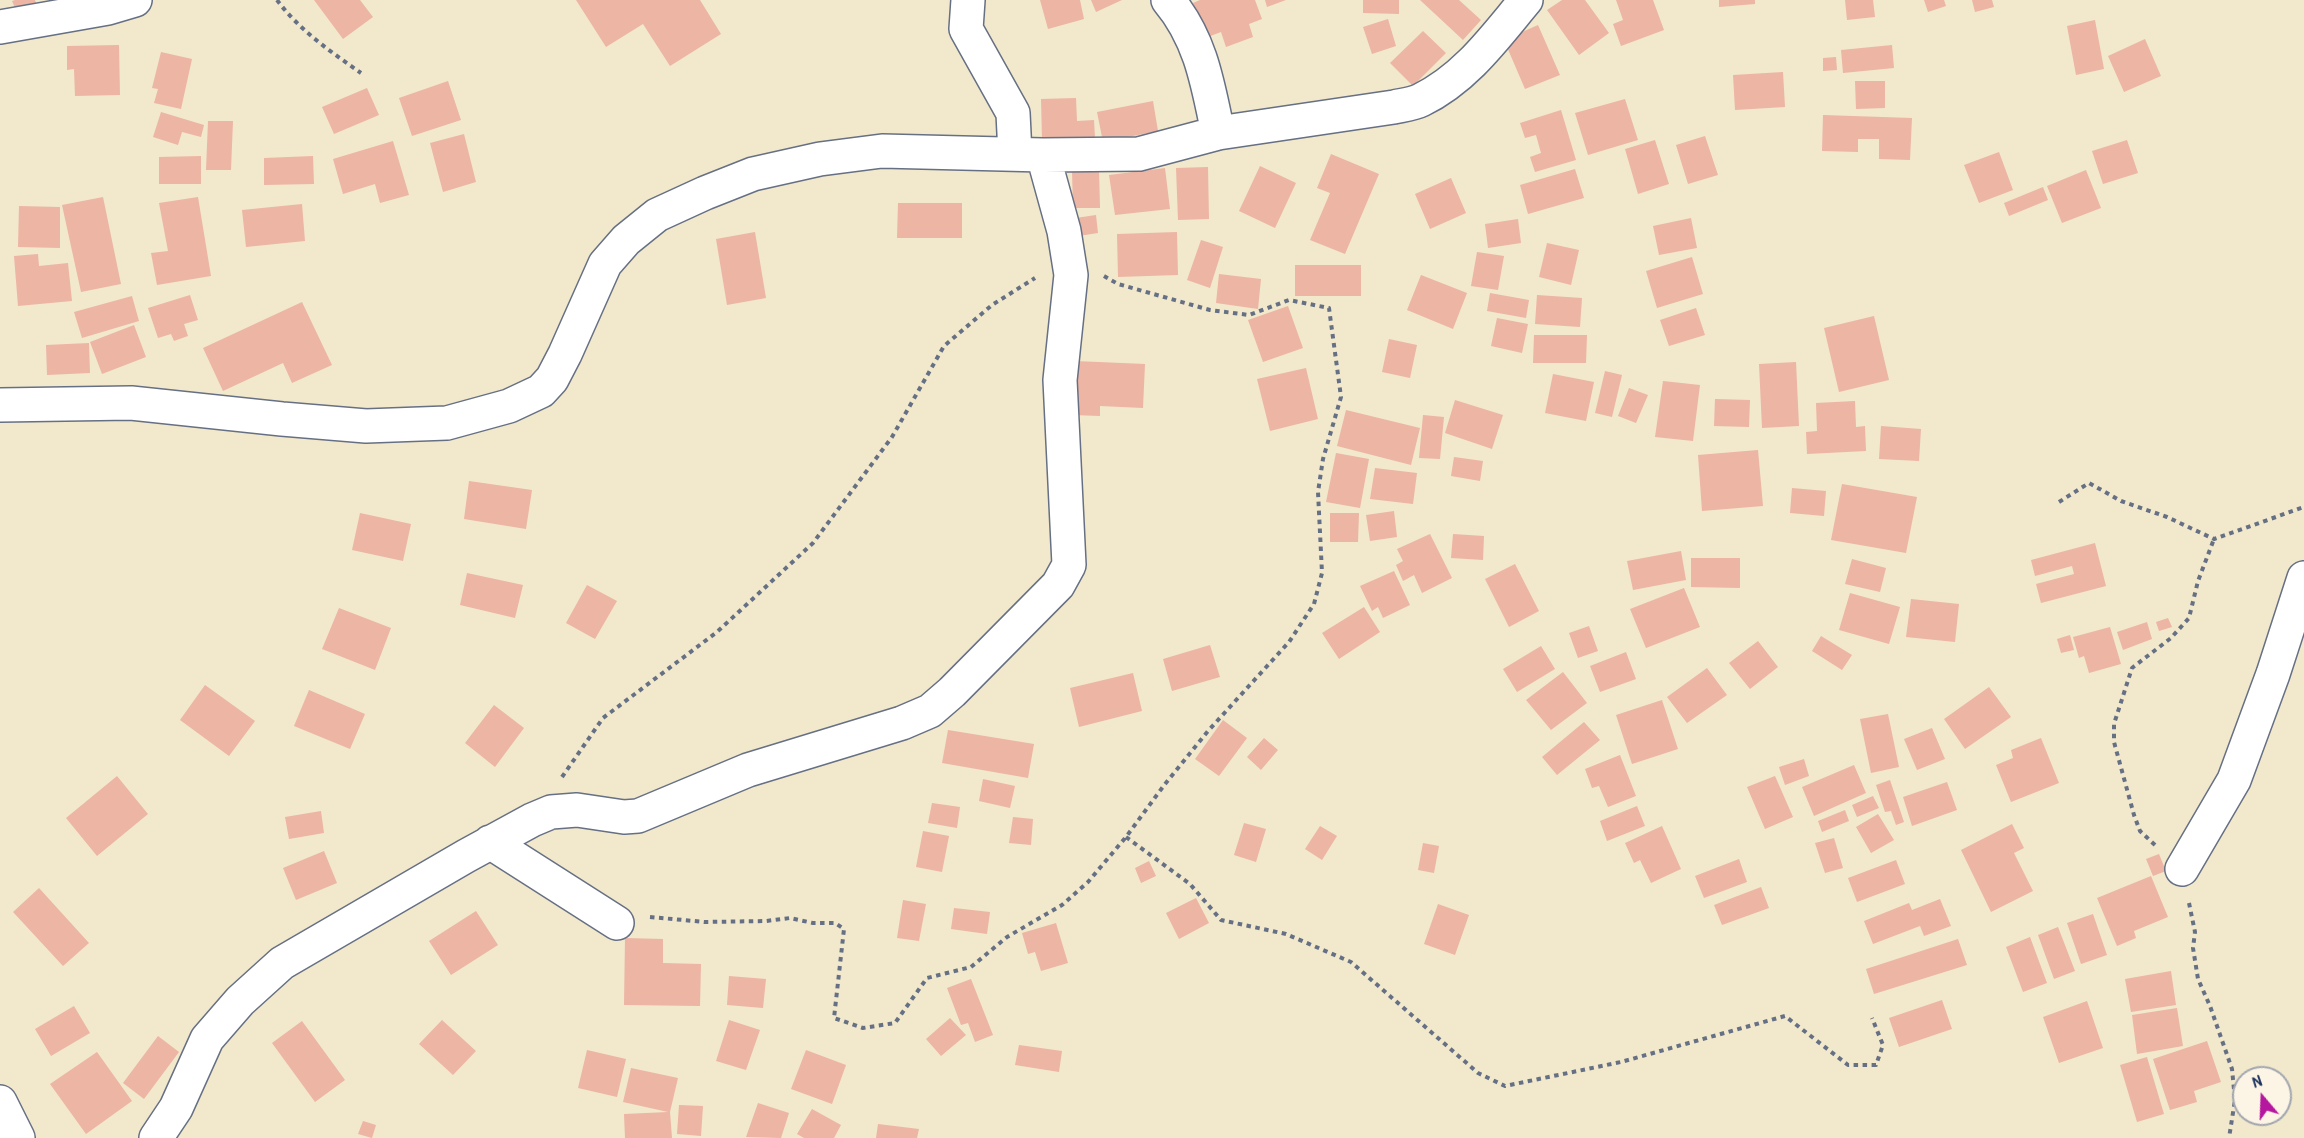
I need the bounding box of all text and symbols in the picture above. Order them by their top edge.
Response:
north arrow [2232,1066,2292,1126]
text: N [2249,1069,2264,1093]

